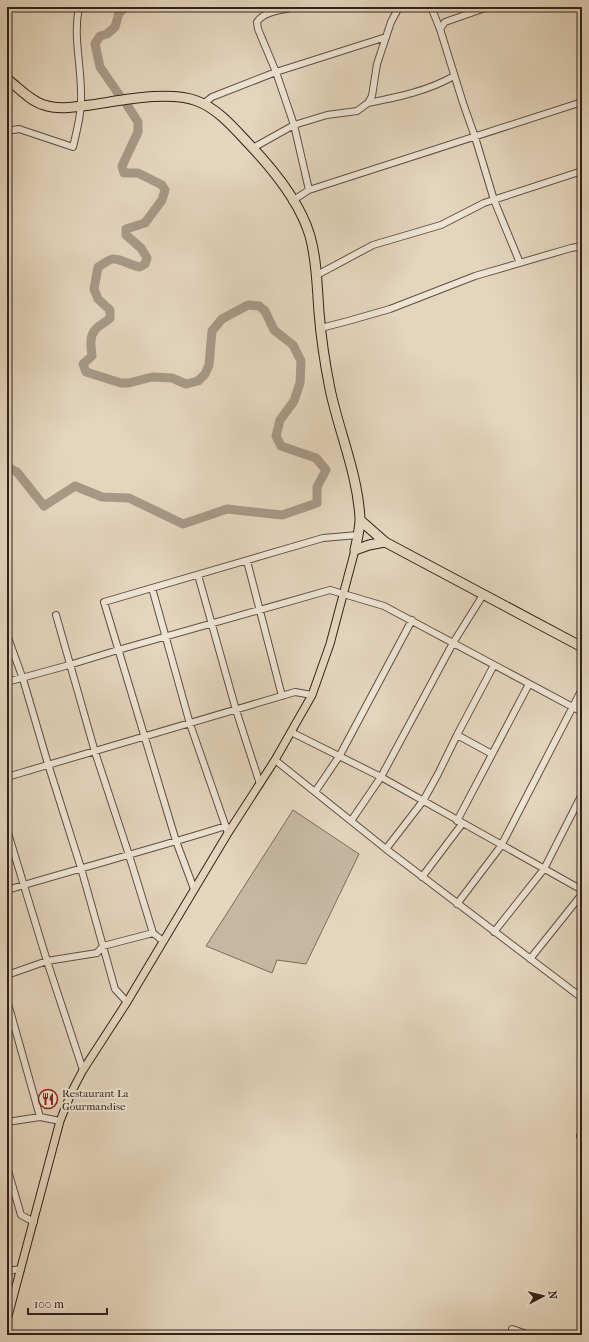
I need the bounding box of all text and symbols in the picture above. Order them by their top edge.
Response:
place label: Restaurant La Gourmandise [62,1087,130,1113]
restaurant icon: Restaurant La Gourmandise [37,1088,59,1110]
north arrow [523,1276,563,1316]
scale bar [28,1290,107,1316]
text: N [545,1290,559,1300]
text: 100 m [34,1297,64,1311]

